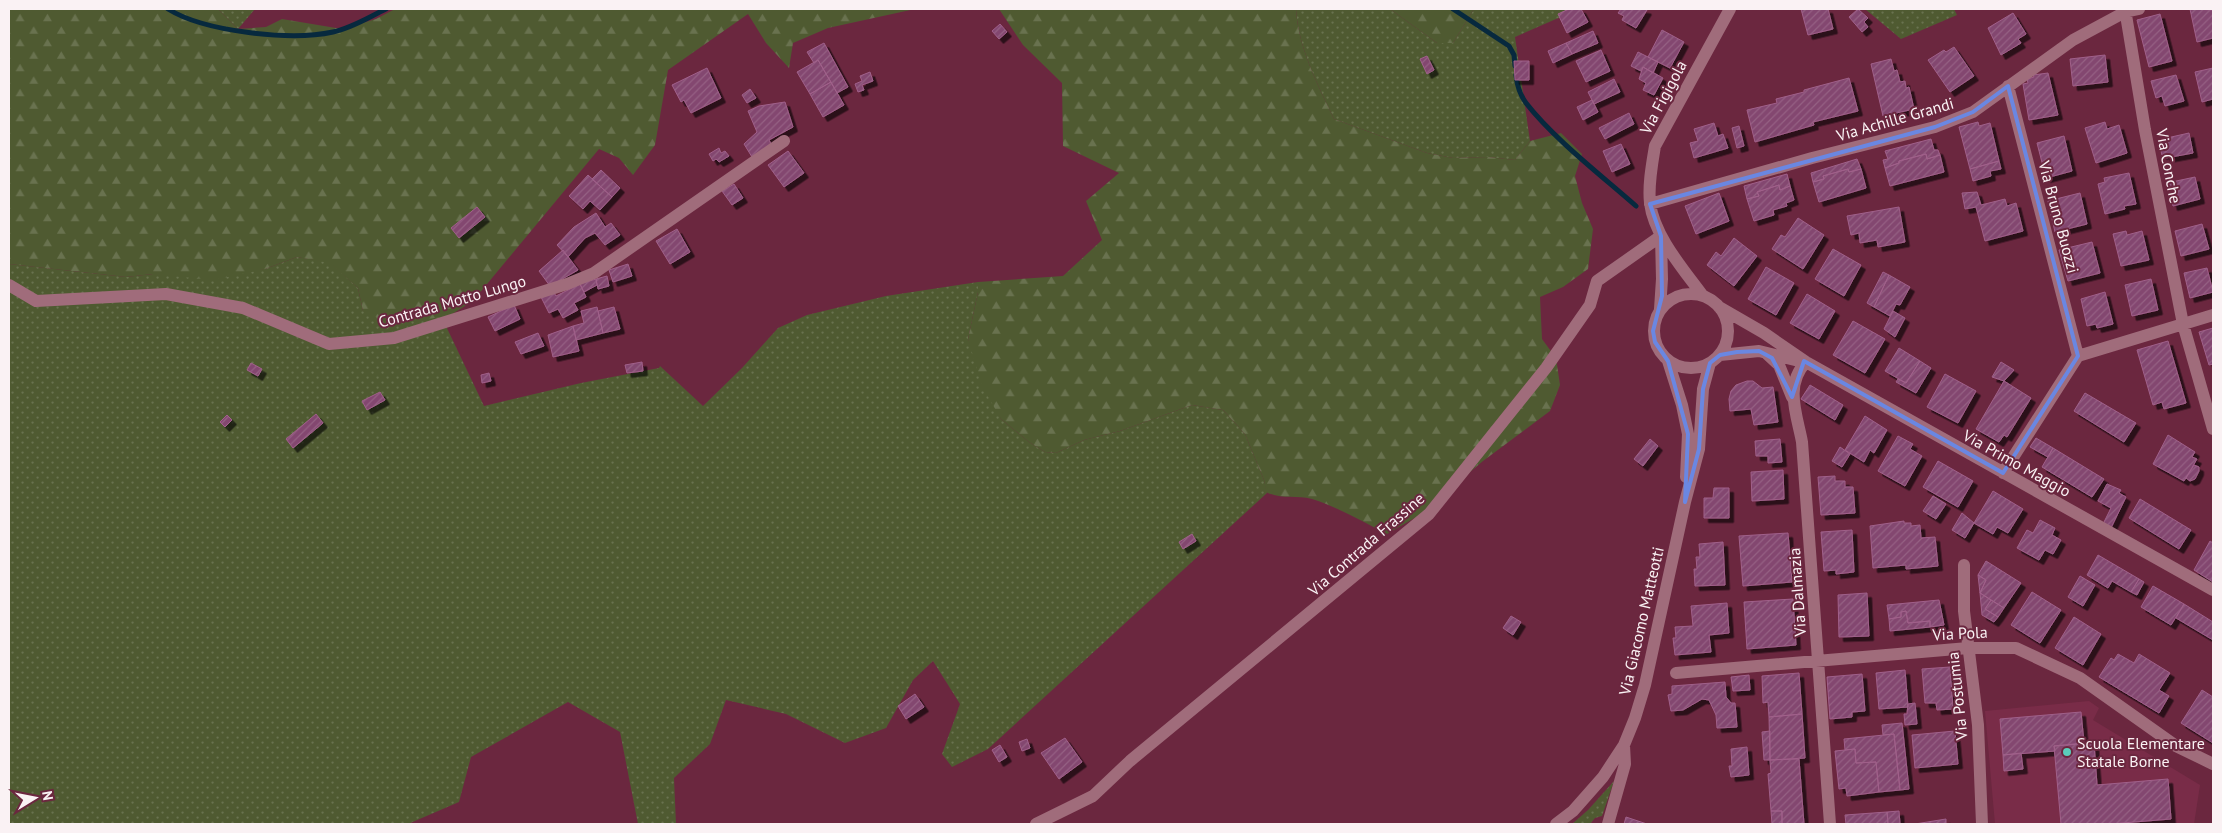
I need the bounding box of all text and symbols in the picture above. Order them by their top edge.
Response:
street label: Via Figigola [1635,57,1691,138]
street label: Via Achille Grandi [1833,93,1956,146]
street label: Via Conche [2152,126,2186,205]
street label: Via Bruno Buozzi [2034,158,2084,275]
street label: Contrada Motto Lungo [376,270,528,332]
street label: Via Primo Maggio [1959,425,2074,501]
street label: Via Contrada Frassine [1303,488,1428,601]
street label: Via Giacomo Matteotti [1614,545,1668,698]
street label: Via Dalmazia [1784,547,1810,638]
street label: Via Pola [1931,622,1988,644]
street label: Via Postumia [1942,651,1972,742]
place label: Scuola Elementare Statale Borne [2077,733,2205,771]
marker: Scuola Elementare Statale Borne [2061,746,2073,758]
north arrow [10,773,60,823]
text: N [38,790,57,802]

